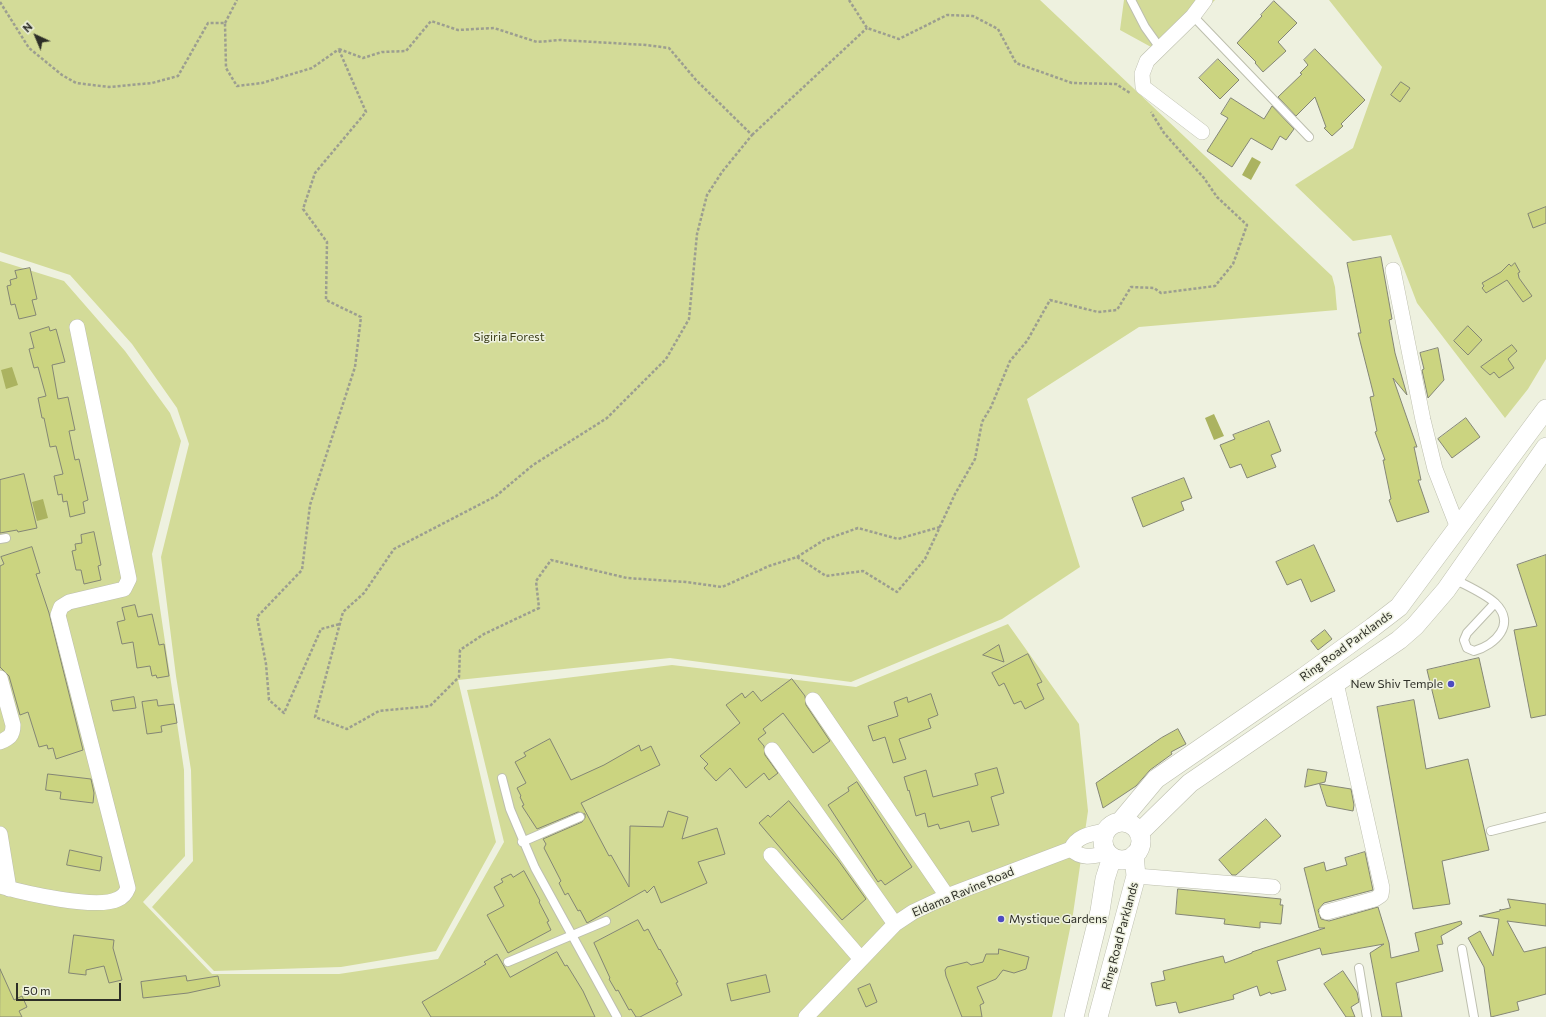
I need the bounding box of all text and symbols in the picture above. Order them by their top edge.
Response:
north arrow [16,16,56,56]
text: N [20,19,35,35]
park label: Sigiria Forest [473,330,545,344]
street label: Ring Road Parklands [1297,608,1395,684]
place label: New Shiv Temple [1350,677,1443,691]
marker: New Shiv Temple [1446,679,1456,689]
street label: Eldama Ravine Road [910,864,1016,920]
street label: Ring Road Parklands [1099,881,1141,991]
place label: Mystique Gardens [1009,912,1107,926]
marker: Mystique Gardens [996,914,1006,924]
scale bar [18,975,123,1001]
text: 50 m [23,983,51,997]

